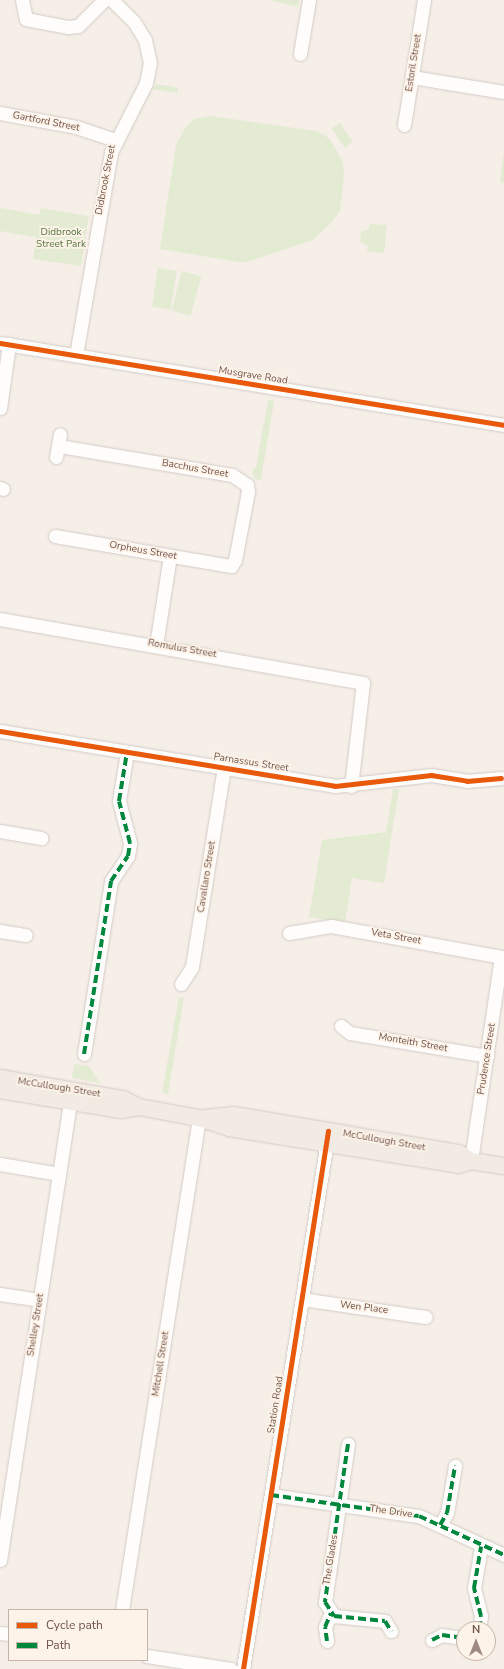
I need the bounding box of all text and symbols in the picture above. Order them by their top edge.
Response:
street label: Estoril Street [404,33,424,93]
street label: Gartford Street [12,110,80,134]
street label: Didbrook Street [93,144,119,216]
park label: Didbrook Street Park [36,226,86,250]
street label: Musgrave Road [218,365,288,387]
street label: Bacchus Street [161,457,229,481]
street label: Orpheus Street [108,539,178,563]
street label: Romulus Street [147,637,217,661]
street label: Parnassus Street [213,751,289,775]
street label: Cavallaro Street [195,840,219,914]
street label: Veta Street [370,927,422,947]
street label: Prudence Street [475,1023,499,1095]
street label: Monteith Street [378,1031,448,1055]
street label: McCullough Street [17,1076,101,1100]
street label: McCullough Street [342,1128,426,1154]
street label: Shelley Street [25,1293,47,1357]
street label: Wen Place [339,1299,389,1317]
street label: Mitchell Street [150,1331,172,1397]
street label: Station Road [266,1376,286,1434]
street label: The Drive [369,1503,413,1521]
street label: The Glades [321,1534,341,1586]
legend [8,1609,148,1661]
text: Cycle path [46,1617,103,1633]
north arrow [456,1621,496,1661]
text: N [472,1622,480,1637]
text: Path [46,1637,71,1653]

